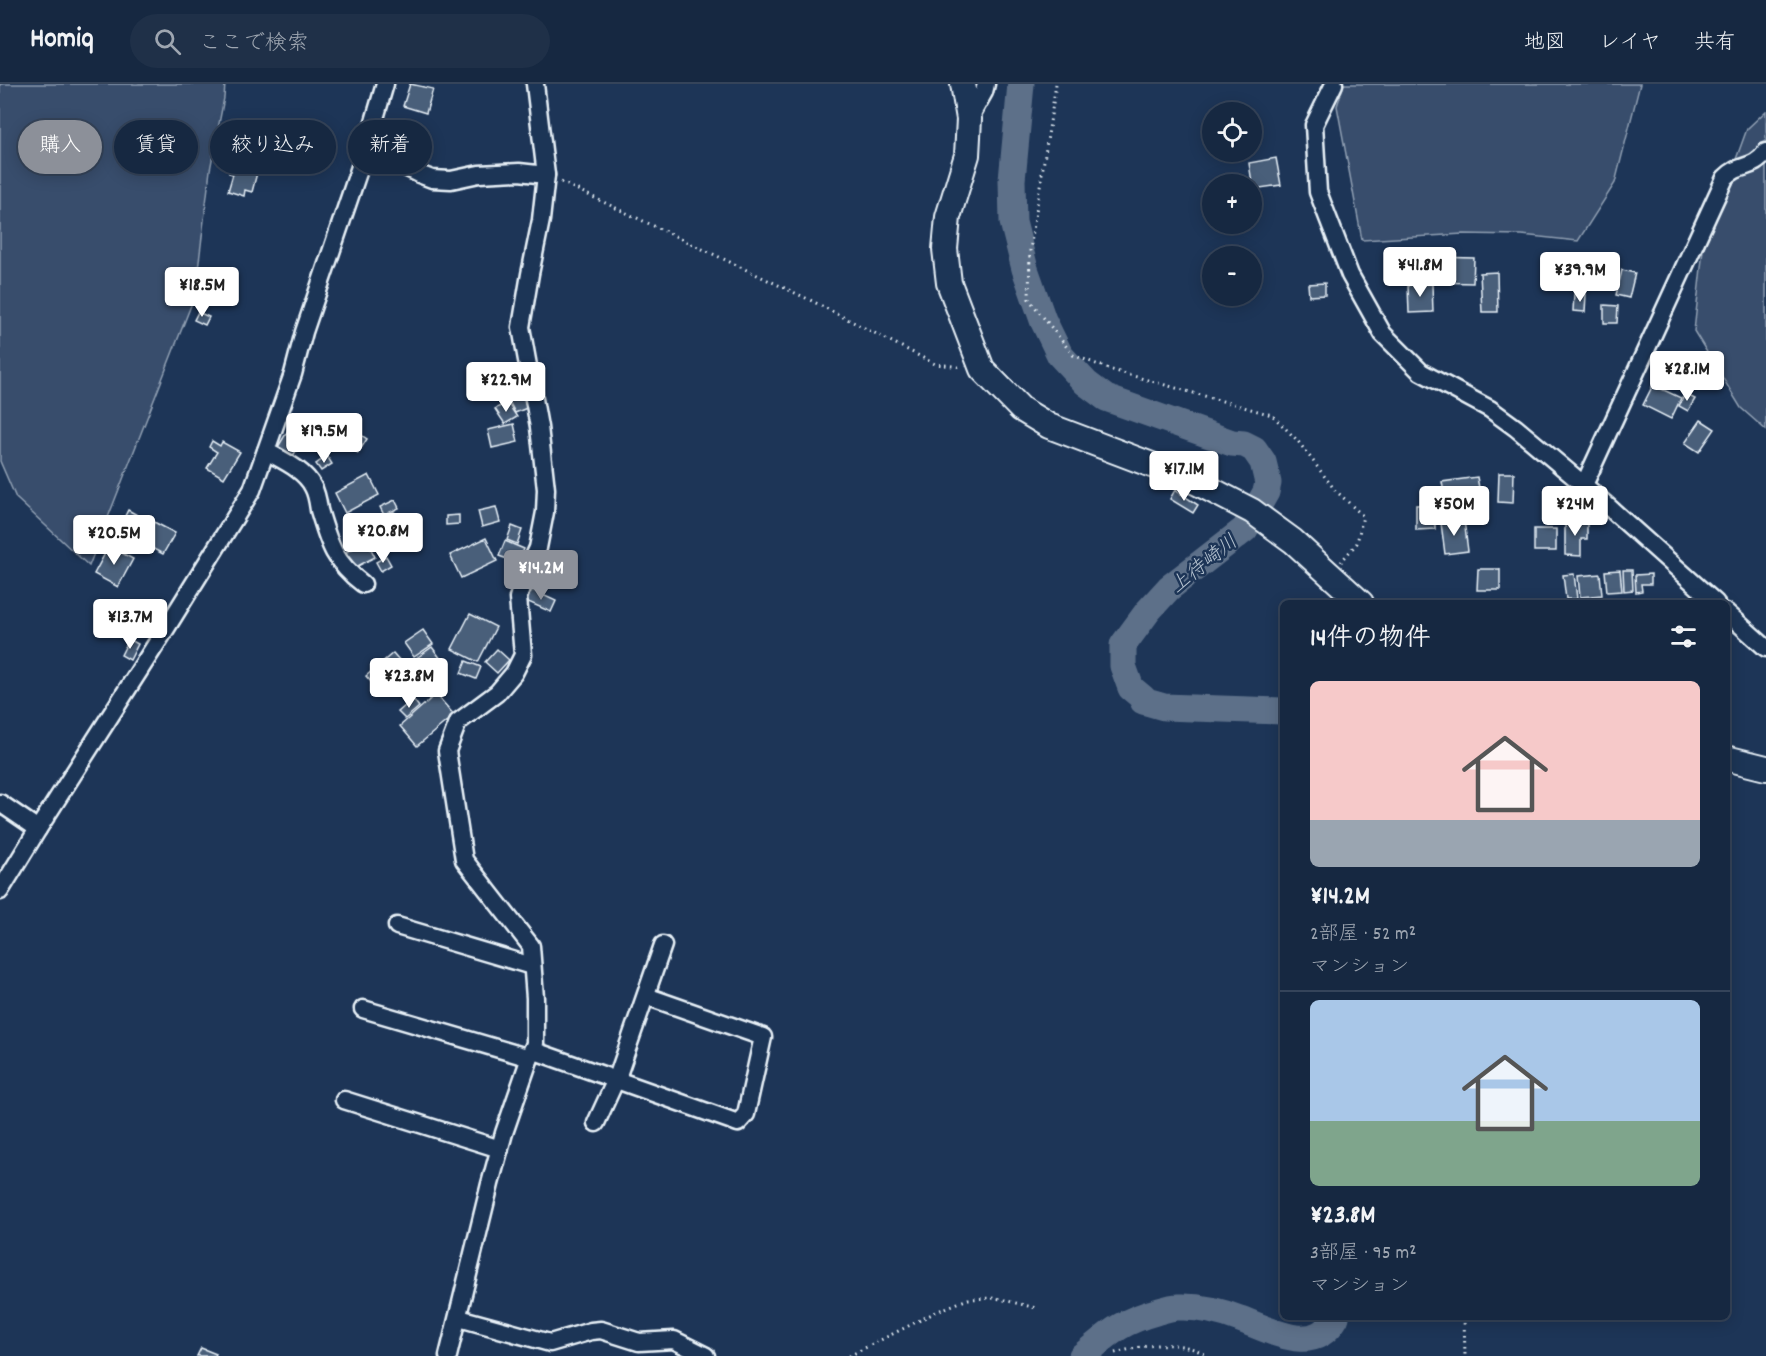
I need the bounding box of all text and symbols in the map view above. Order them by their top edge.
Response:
search box [130,14,550,68]
text: Homiq [30,21,94,61]
icon: search [151,25,184,58]
text: ここで検索 [199,29,309,60]
text: 地図 [1524,29,1566,59]
text: レイヤ [1599,29,1661,59]
text: 共有 [1694,29,1736,59]
map controls [1202,102,1262,306]
button: locate [1202,102,1262,162]
chip: 購入 [18,120,102,174]
chip: 賃貸 [114,120,198,174]
chip: 絞り込み [210,120,336,174]
chip: 新着 [348,120,432,174]
button: + [1202,174,1262,234]
button: − [1202,246,1262,306]
pin: ¥41.8M [1371,247,1469,298]
text: ¥41.8M [1397,252,1443,280]
pin: ¥39.9M [1531,252,1629,303]
text: ¥39.9M [1554,257,1606,285]
pin: ¥18.5M [153,267,251,318]
text: ¥18.5M [179,272,225,300]
pin: ¥28.1M [1638,351,1736,402]
text: ¥28.1M [1664,356,1710,384]
pin: ¥22.9M [457,362,555,413]
text: ¥22.9M [480,367,532,395]
pin: ¥19.5M [275,413,373,464]
text: ¥19.5M [300,418,348,446]
pin: ¥17.1M [1135,451,1233,502]
text: ¥17.1M [1163,456,1205,484]
pin: ¥50M [1418,486,1490,537]
pin: ¥24M [1539,486,1611,537]
text: ¥50M [1433,491,1475,519]
text: ¥24M [1556,491,1594,519]
pin: ¥20.8M [334,513,432,564]
pin: ¥20.5M [65,515,163,566]
text: ¥20.8M [357,518,409,546]
text: ¥20.5M [87,520,141,548]
water label: 上待崎川 [1165,529,1245,601]
pin: ¥14.2M [492,550,590,601]
text: ¥14.2M [518,555,564,583]
pin: ¥13.7M [81,599,179,650]
text: ¥13.7M [107,604,153,632]
icon: filters [1667,620,1700,653]
text: 14件の物件 [1310,621,1430,658]
pin: ¥23.8M [360,658,458,709]
text: ¥23.8M [384,663,434,691]
icon: home [1451,720,1559,828]
text: ¥14.2M [1310,879,1370,916]
text: 2部屋 · 52 m² [1310,921,1416,949]
text: マンション [1310,954,1409,982]
icon: home [1451,1039,1559,1147]
text: ¥23.8M [1310,1198,1375,1235]
text: 3部屋 · 95 m² [1310,1240,1417,1268]
text: マンション [1310,1273,1409,1301]

